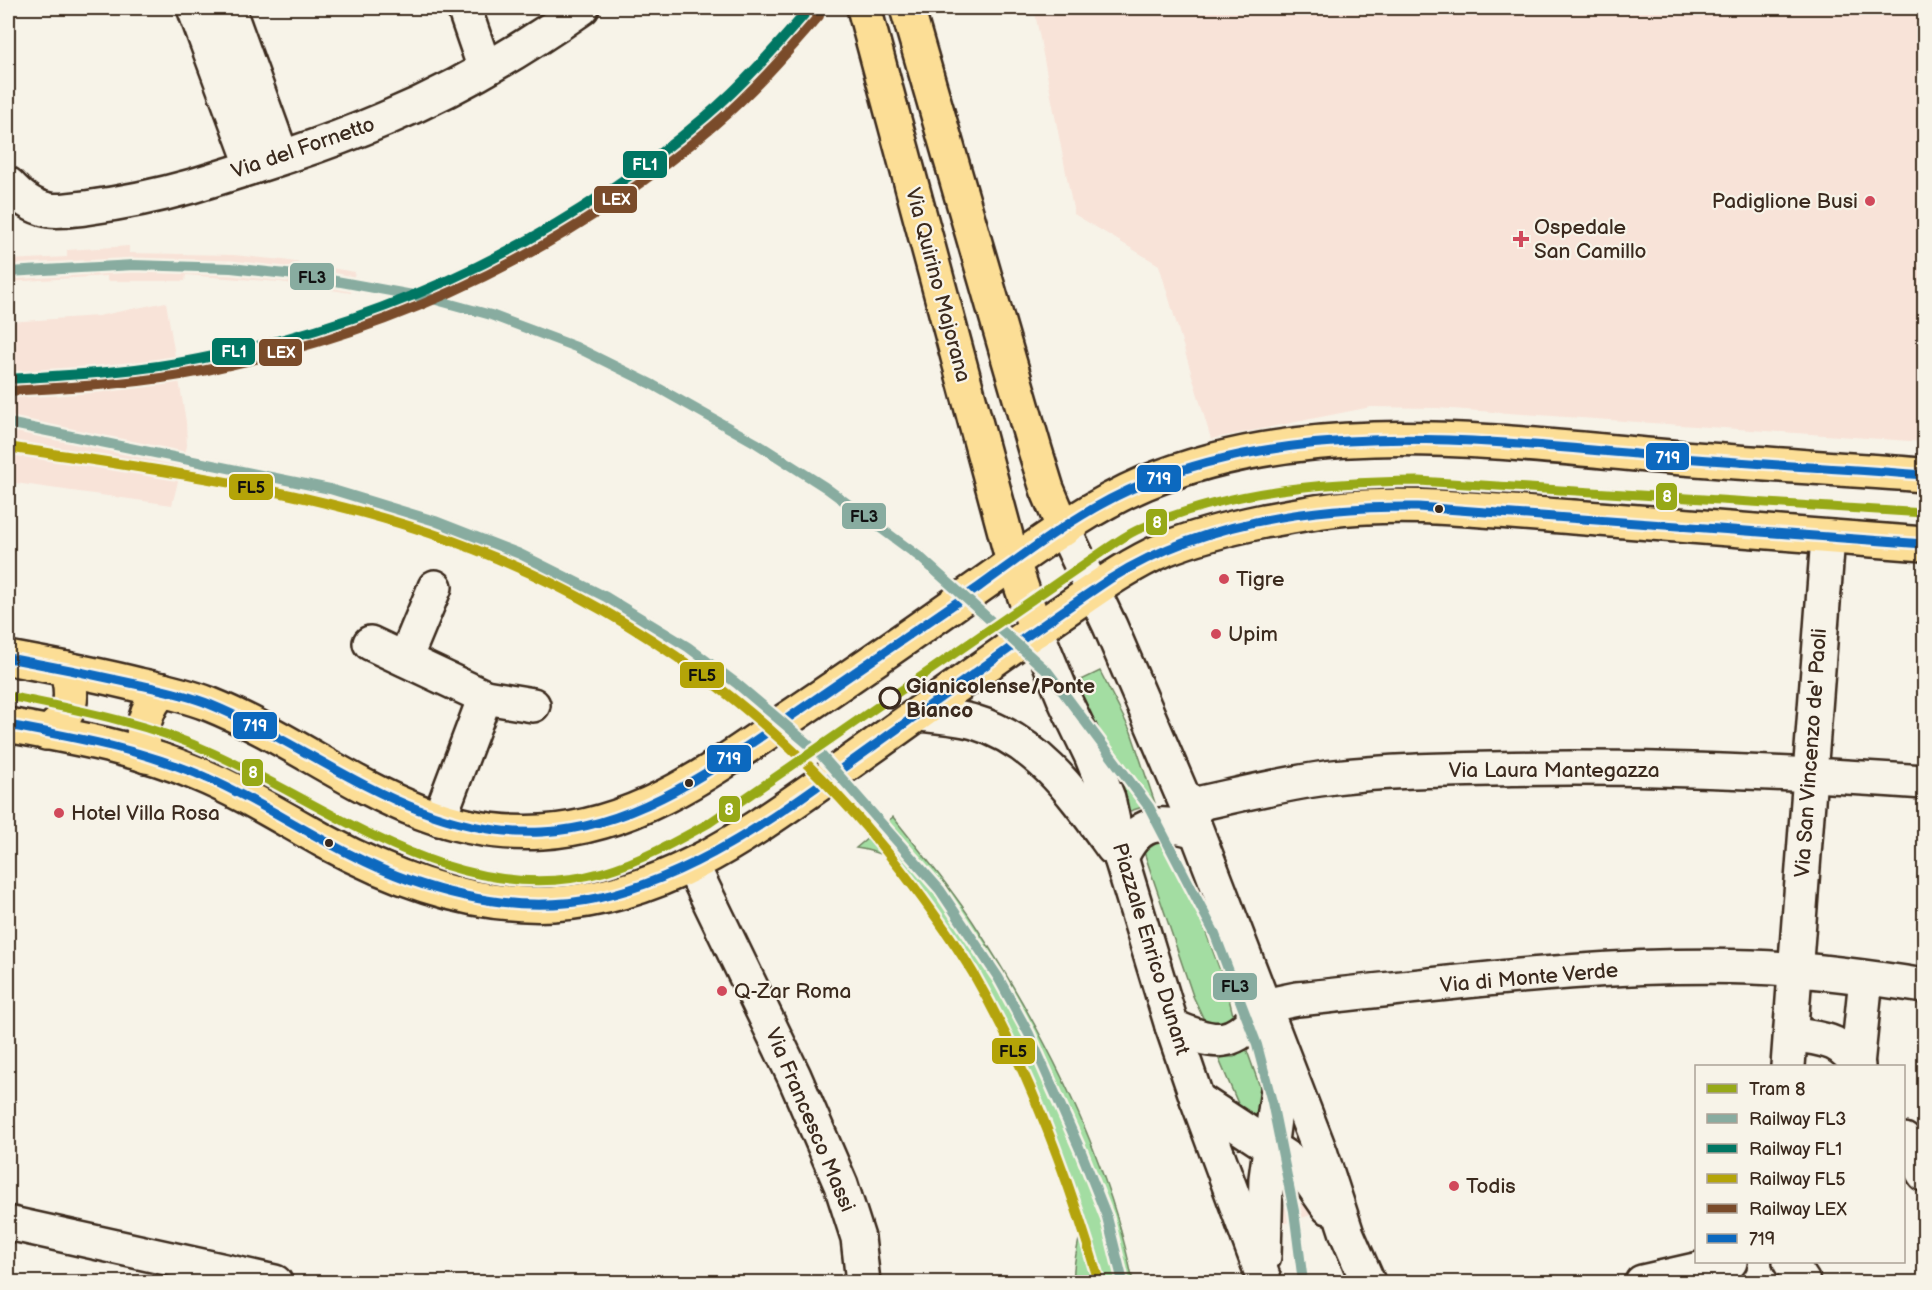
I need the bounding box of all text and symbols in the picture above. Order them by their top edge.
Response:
street label: Via del Fornetto [228,112,378,184]
line badge: FL1 [622,150,668,179]
text: FL1 [632,156,658,175]
line badge: LEX [593,185,638,214]
street label: Via Quirino Majorana [900,185,976,385]
place label: Padiglione Busi [1712,189,1858,214]
text: LEX [601,191,631,210]
marker: Padiglione Busi [1863,194,1877,208]
place label: Ospedale San Camillo [1534,215,1646,264]
marker: Ospedale San Camillo [1512,230,1530,248]
line badge: FL3 [289,262,335,291]
text: FL3 [298,269,326,288]
line badge: FL1 [211,337,256,366]
line badge: LEX [258,338,303,367]
text: FL1 [221,343,247,362]
text: LEX [266,344,296,363]
line badge: 719 [1645,442,1690,471]
text: 719 [1656,449,1680,468]
line badge: 719 [1136,464,1182,493]
text: 719 [1147,470,1171,489]
line badge: FL5 [228,473,274,501]
text: FL5 [237,479,265,498]
line badge: 8 [1655,482,1678,511]
text: 8 [1662,488,1672,507]
line badge: FL3 [841,502,887,530]
unlabelled marker [1433,503,1445,515]
text: FL3 [850,508,878,527]
line badge: 8 [1145,508,1168,536]
text: 8 [1152,514,1162,533]
place label: Tigre [1236,567,1284,592]
marker: Tigre [1217,572,1231,586]
place label: Upim [1228,622,1278,647]
marker: Upim [1209,627,1223,641]
street label: Via San Vincenzo de' Paoli [1790,628,1832,878]
line badge: FL5 [679,661,725,689]
text: FL5 [688,667,716,686]
place label: Gianicolense/Ponte Bianco [906,674,1095,723]
marker: Gianicolense/Ponte Bianco [879,687,901,709]
line badge: 719 [232,711,278,740]
text: 719 [243,717,267,736]
line badge: 719 [706,744,752,773]
text: 719 [717,750,741,769]
line badge: 8 [241,758,264,787]
street label: Via Laura Mantegazza [1448,758,1660,783]
text: 8 [248,764,258,783]
unlabelled marker [683,777,695,789]
line badge: 8 [718,795,741,823]
place label: Hotel Villa Rosa [71,801,220,826]
text: 8 [724,801,734,820]
marker: Hotel Villa Rosa [52,806,66,820]
unlabelled marker [323,837,335,849]
street label: Piazzale Enrico Dunant [1107,840,1195,1059]
street label: Via di Monte Verde [1439,958,1619,998]
line badge: FL3 [1212,972,1258,1001]
text: FL3 [1221,978,1249,997]
place label: Q-Zar Roma [734,979,851,1004]
marker: Q-Zar Roma [715,984,729,998]
street label: Via Francesco Massi [760,1024,860,1216]
line badge: FL5 [991,1037,1036,1065]
text: FL5 [999,1043,1027,1062]
legend [1695,1065,1905,1263]
text: Tram 8 [1749,1079,1805,1100]
text: Railway FL3 [1749,1109,1846,1130]
text: Railway FL1 [1749,1139,1842,1160]
text: Railway FL5 [1749,1169,1846,1190]
place label: Todis [1466,1174,1516,1199]
marker: Todis [1447,1179,1461,1193]
text: Railway LEX [1749,1199,1847,1220]
text: 719 [1749,1229,1775,1250]

